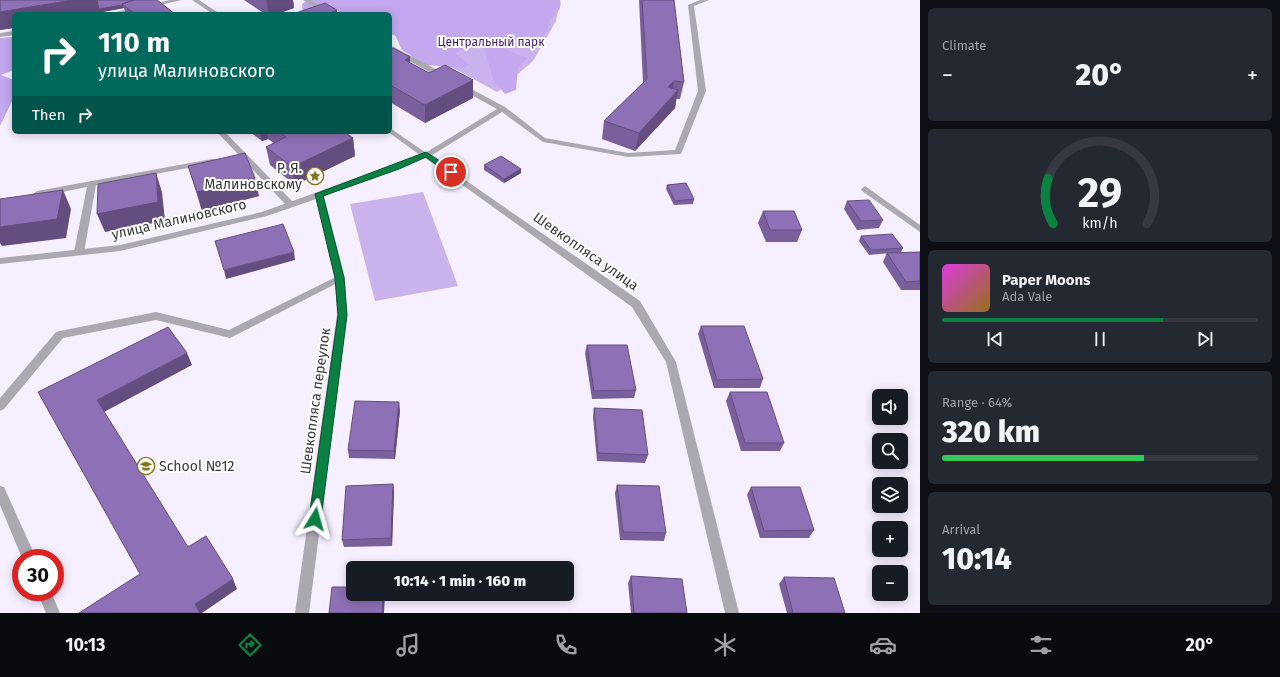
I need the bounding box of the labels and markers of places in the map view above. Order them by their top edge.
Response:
pin [434,155,468,189]
place label: Р. Я. Малиновскому [204,160,302,193]
place icon: Р. Я. Малиновскому [305,166,325,186]
school or university icon: School №12 [136,456,156,476]
place label: School №12 [159,458,234,475]

